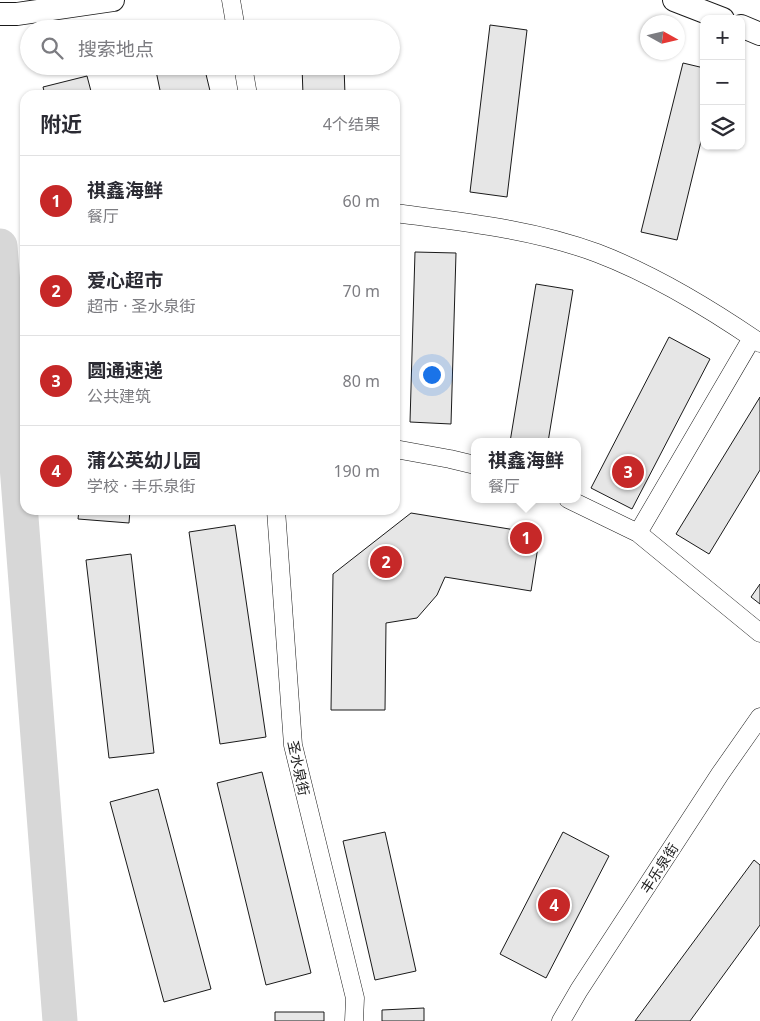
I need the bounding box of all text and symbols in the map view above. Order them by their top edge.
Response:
north arrow [640,15,685,60]
map controls [700,15,745,150]
button: + [700,15,745,60]
search box [20,20,400,75]
icon: search [38,34,66,62]
text: 搜索地点 [78,36,154,62]
button: − [700,60,745,105]
button: layers [700,105,745,150]
text: 附近 [40,110,82,138]
text: 4个结果 [323,113,380,135]
text: 祺鑫海鲜 [87,177,163,203]
text: 1 [51,190,61,212]
text: 60 m [343,190,380,212]
text: 餐厅 [87,205,119,227]
text: 爱心超市 [87,267,163,293]
text: 2 [51,280,61,302]
text: 70 m [343,280,380,302]
text: 超市 · 圣水泉街 [87,295,196,317]
text: 圆通速递 [87,357,163,383]
your location [419,362,445,388]
text: 3 [51,370,61,392]
text: 80 m [343,370,380,392]
text: 公共建筑 [87,385,151,407]
popup [471,438,581,503]
text: 蒲公英幼儿园 [87,447,201,473]
text: 祺鑫海鲜 [488,447,564,473]
pin: 3 [612,453,644,491]
text: 4 [51,460,61,482]
text: 190 m [333,460,380,482]
text: 学校 · 丰乐泉街 [87,475,196,497]
text: 餐厅 [488,475,520,497]
pin: 1 [510,519,542,557]
pin: 2 [370,543,402,581]
street label: 圣水泉街 [284,739,314,797]
street label: 丰乐泉街 [636,839,682,897]
pin: 4 [538,886,570,924]

